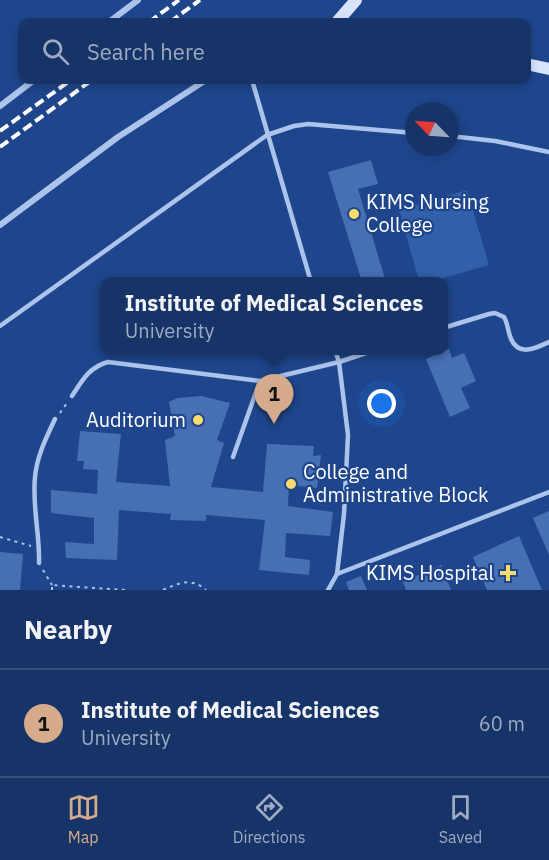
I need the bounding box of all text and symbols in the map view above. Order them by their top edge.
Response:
search box [18,18,531,84]
icon: search [39,35,72,68]
text: Search here [87,37,205,66]
north arrow [405,102,459,156]
place label: KIMS Nursing College [366,188,489,238]
marker: KIMS Nursing College [347,207,361,221]
popup [100,277,448,355]
text: Institute of Medical Sciences [125,288,423,317]
text: University [125,317,214,344]
pin: 1 [254,374,294,424]
your location [367,389,396,418]
place label: Auditorium [86,406,186,433]
marker: Auditorium [191,413,205,427]
place label: College and Administrative Block [303,458,489,508]
marker: College and Administrative Block [284,477,298,491]
place label: KIMS Hospital [366,559,494,586]
marker: KIMS Hospital [499,564,517,582]
text: Nearby [24,612,112,646]
text: Institute of Medical Sciences [81,695,379,724]
text: 1 [38,710,50,737]
text: 60 m [479,710,525,737]
text: University [81,724,171,751]
tab: Map [67,791,100,847]
tab: Directions [233,791,306,847]
tab: Saved [439,791,482,847]

